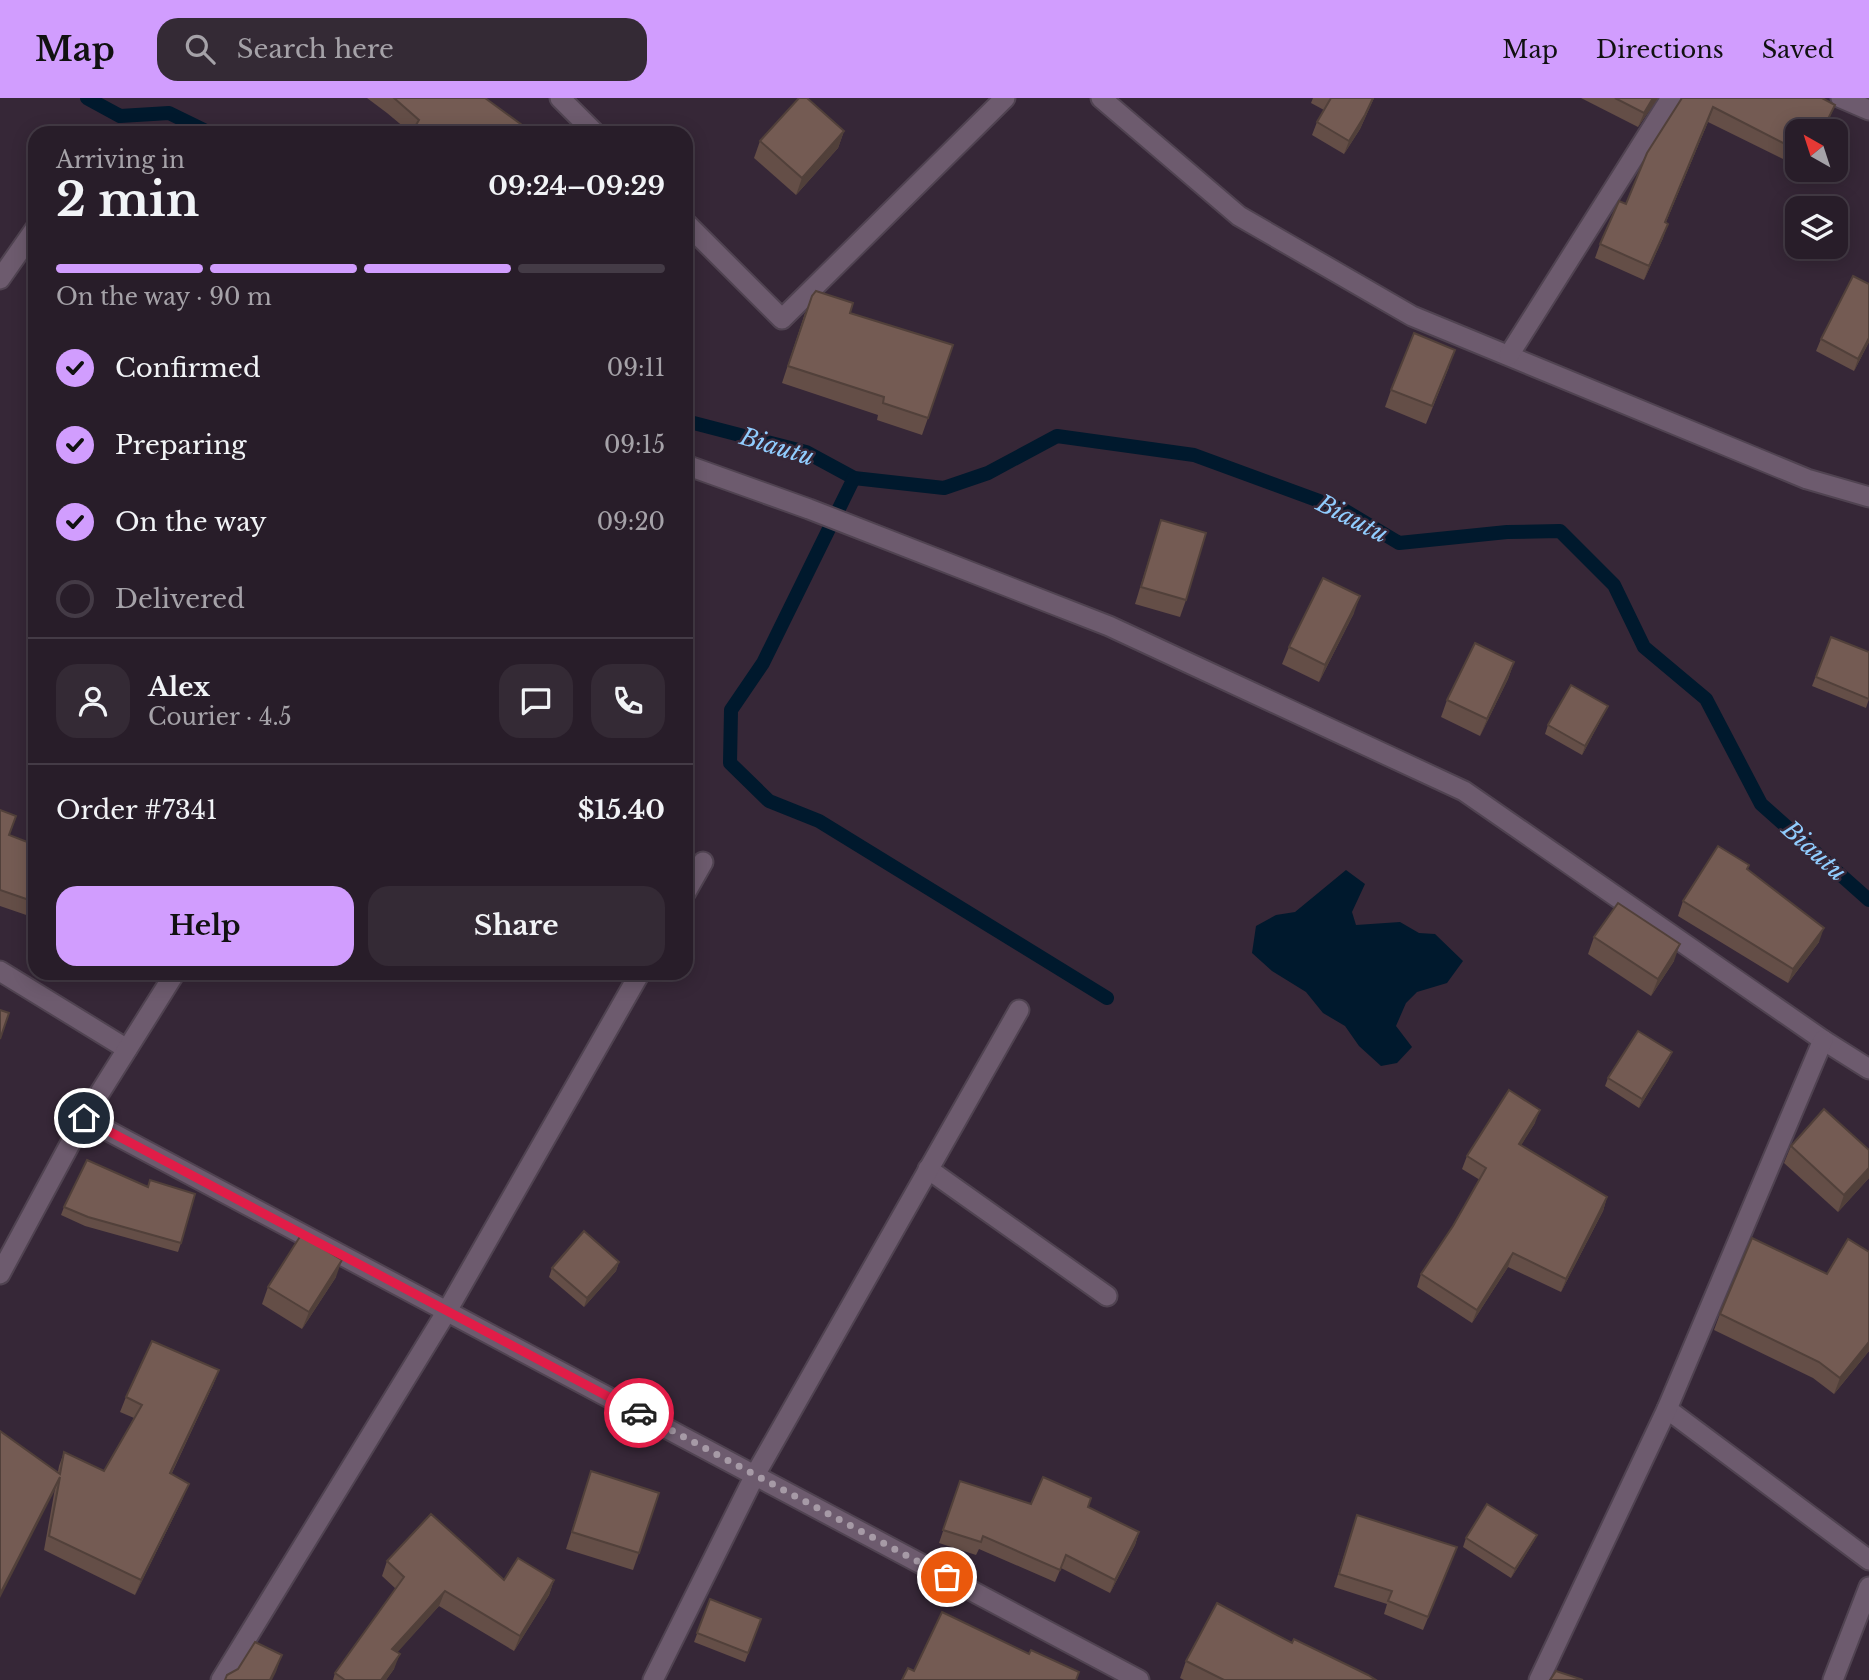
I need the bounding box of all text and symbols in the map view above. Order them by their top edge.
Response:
search box [157,18,647,81]
text: Map [35,29,115,70]
icon: search [181,30,219,68]
text: Search here [237,33,394,65]
text: Map [1502,35,1558,64]
text: Directions [1596,35,1724,64]
text: Saved [1762,35,1834,64]
north arrow [1785,119,1848,182]
map controls [1785,119,1848,259]
text: Arriving in [56,146,185,174]
text: 09:24–09:29 [488,170,665,202]
text: 2 min [56,171,199,228]
button: layers [1785,196,1848,259]
text: On the way · 90 m [56,283,272,311]
icon: check [56,349,94,387]
text: Confirmed [115,352,260,384]
text: 09:11 [607,354,665,382]
water label: Biautu [735,421,818,472]
icon: check [56,426,94,464]
text: Preparing [115,429,247,461]
text: 09:15 [604,431,665,459]
water label: Biautu [1311,488,1393,549]
icon: check [56,503,94,541]
text: On the way [115,506,267,538]
text: 09:20 [597,508,665,536]
text: Delivered [115,583,245,615]
button: person [56,664,130,738]
button: chat [499,664,573,738]
button: phone [591,664,665,738]
text: Alex [148,671,210,703]
text: Courier · 4.5 [148,703,292,731]
text: Order #7341 [56,794,218,826]
text: $15.40 [578,794,665,826]
water label: Biautu [1776,814,1852,887]
button: Help [56,886,354,966]
button: Share [368,886,665,966]
pin [54,1088,114,1148]
icon: home [65,1099,103,1137]
courier [604,1378,674,1448]
icon: car [620,1394,658,1432]
pin [917,1547,977,1607]
icon: bag [928,1558,966,1596]

